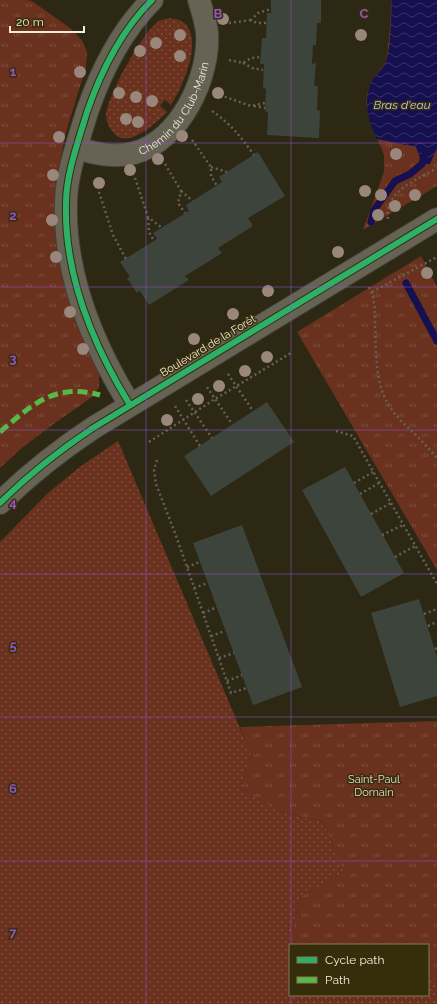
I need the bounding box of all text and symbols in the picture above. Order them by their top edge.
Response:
text: B [214,6,223,21]
text: C [360,6,369,21]
scale bar [10,8,84,34]
text: 20 m [16,15,44,29]
street label: Chemin du Club-Marin [137,61,211,158]
text: 1 [10,64,17,79]
water label: Bras d'eau [373,98,431,112]
text: 2 [9,208,17,223]
street label: Boulevard de la Forêt [158,312,258,380]
text: 3 [9,351,17,366]
text: 4 [9,495,17,510]
text: 5 [9,638,17,653]
park label: Saint-Paul Domain [348,773,400,799]
text: 6 [9,781,17,796]
text: 7 [9,925,17,940]
legend [289,944,429,996]
text: Cycle path [325,953,384,967]
text: Path [325,973,350,987]

